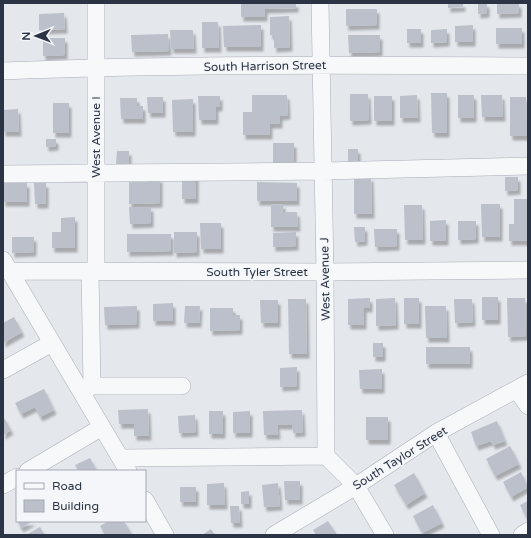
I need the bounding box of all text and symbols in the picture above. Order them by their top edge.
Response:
north arrow [16,16,56,56]
text: N [20,32,33,41]
street label: South Harrison Street [203,58,327,74]
street label: West Avenue I [89,96,103,178]
street label: West Avenue J [317,237,333,321]
street label: South Tyler Street [206,265,308,279]
street label: South Taylor Street [350,423,450,493]
legend [16,470,146,522]
text: Road [52,479,82,493]
text: Building [52,499,99,513]

